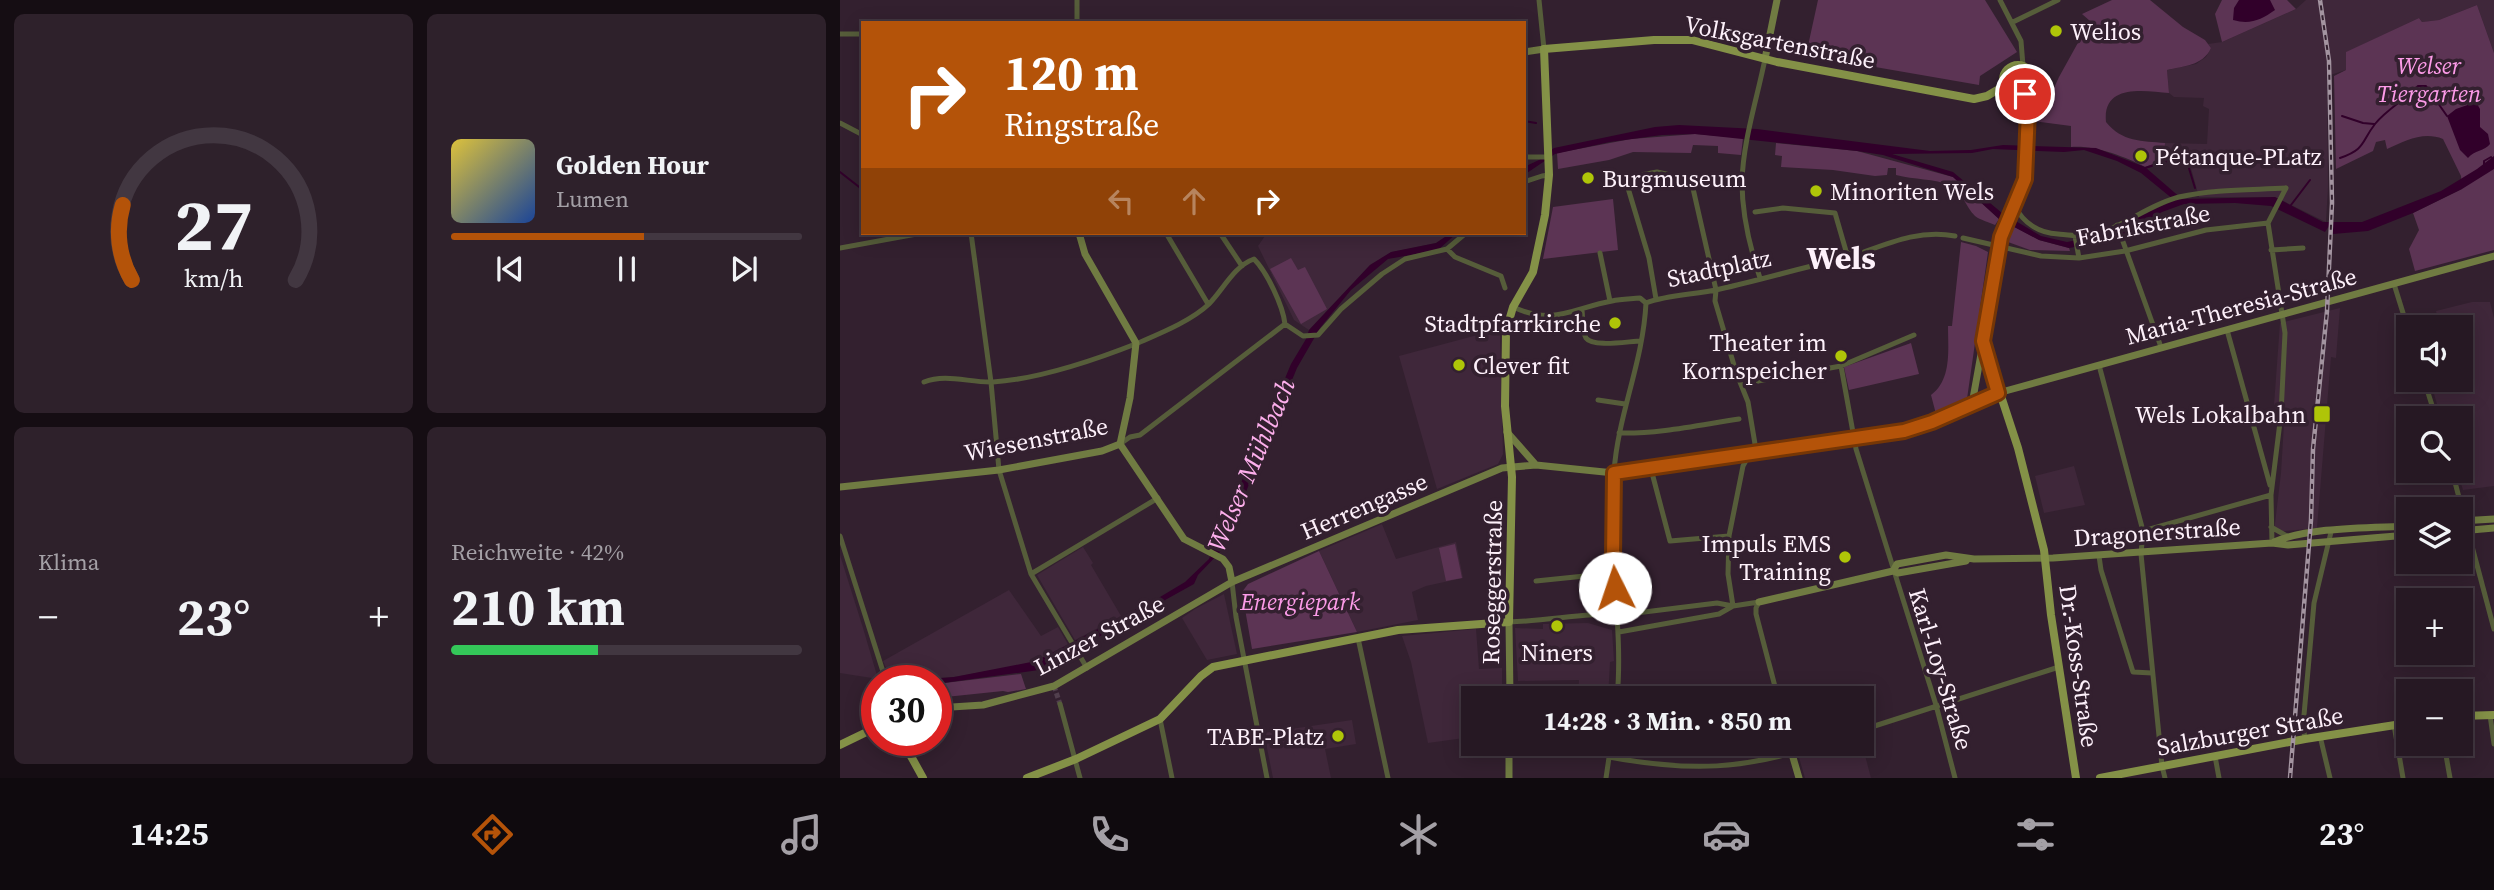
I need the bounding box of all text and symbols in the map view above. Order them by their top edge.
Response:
street label: Volksgartenstraße [1682,7,1878,77]
place label: Welios [2070,15,2141,48]
marker: Welios [2048,23,2064,39]
text: 120 m [1004,39,1139,106]
icon: right [889,49,980,140]
park label: Welser Tiergarten [2377,49,2482,110]
pin [1995,64,2055,124]
icon: arrive [2006,75,2044,113]
text: Ringstraße [1004,103,1159,147]
place label: Pétanque-PLatz [2155,140,2322,173]
text: Golden Hour [556,147,709,183]
marker: Pétanque-PLatz [2133,148,2149,164]
place label: Burgmuseum [1602,162,1747,195]
marker: Burgmuseum [1580,170,1596,186]
text: 27 [174,175,253,274]
place label: Minoriten Wels [1830,175,1994,208]
icon: left [1102,182,1140,220]
icon: ahead [1175,182,1213,220]
icon: right [1248,182,1286,220]
text: Lumen [556,183,629,215]
marker: Minoriten Wels [1808,183,1824,199]
street label: Fabrikstraße [2073,196,2213,254]
district label: Wels [1806,236,1876,280]
street label: Stadtplatz [1664,241,1774,295]
icon: previous [491,250,529,288]
icon: pause [608,250,646,288]
icon: next [725,250,763,288]
street label: Maria-Theresia-Straße [2122,259,2360,353]
text: km/h [184,261,243,295]
place label: Stadtpfarrkirche [1425,307,1601,340]
marker: Stadtpfarrkirche [1607,315,1623,331]
map controls [2396,315,2473,756]
button: sound [2396,315,2473,392]
place label: Theater im Kornspeicher [1682,326,1827,387]
marker: Theater im Kornspeicher [1833,348,1849,364]
place label: Clever fit [1473,349,1569,382]
marker: Clever fit [1451,357,1467,373]
water label: Welser Mühlbach [1198,373,1304,557]
place label: Wels Lokalbahn [2135,398,2306,431]
marker: Wels Lokalbahn [2312,404,2332,424]
button: search [2396,406,2473,483]
street label: Wiesenstraße [961,409,1111,469]
street label: Herrengasse [1296,464,1432,548]
button: layers [2396,497,2473,574]
street label: Roseggerstraße [1474,499,1510,665]
street label: Dragonerstraße [2072,510,2242,554]
place label: Impuls EMS Training [1702,527,1831,588]
text: Reichweite · 42% [451,536,624,568]
text: Klima [38,546,99,578]
marker: Impuls EMS Training [1837,549,1853,565]
position arrow [1578,551,1652,625]
text: 210 km [451,571,625,642]
text: 23° [177,581,250,652]
street label: Dr.-Koss-Straße [2051,582,2107,750]
street label: Karl-Loy-Straße [1901,584,1981,754]
park label: Energiepark [1239,585,1361,618]
street label: Linzer Straße [1028,587,1170,683]
button: + [2396,588,2473,665]
text: − [38,591,58,643]
text: + [369,591,389,643]
marker: Niners [1549,618,1565,634]
place label: Niners [1521,636,1593,669]
speed limit sign: 30 [861,665,952,756]
button: − [2396,679,2473,756]
street label: Salzburger Straße [2154,698,2346,764]
text: 14:28 · 3 Min. · 850 m [1543,703,1792,739]
place label: TABE-Platz [1207,720,1324,753]
marker: TABE-Platz [1330,728,1346,744]
icon: directions [468,810,517,859]
icon: music [777,810,826,859]
icon: phone [1085,810,1134,859]
icon: climate [1394,810,1443,859]
icon: car [1702,810,1751,859]
icon: filters [2011,810,2060,859]
text: 14:25 [130,812,209,856]
text: 23° [2319,812,2364,856]

